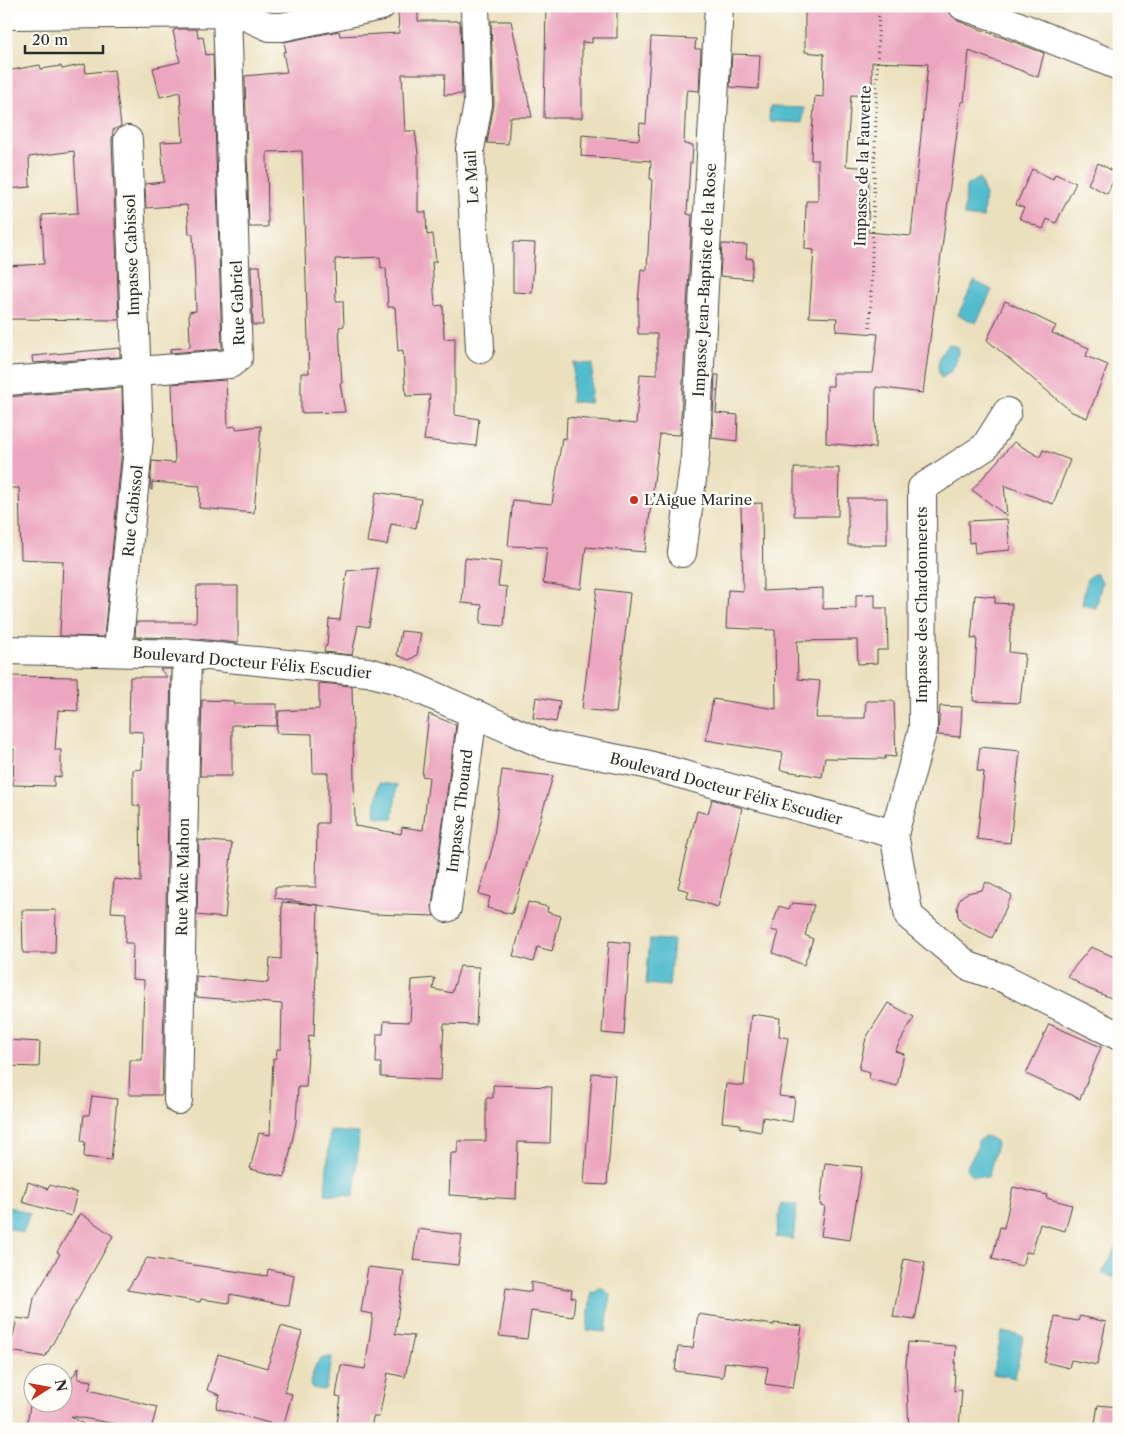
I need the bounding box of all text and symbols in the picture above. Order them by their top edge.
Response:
scale bar [25,22,102,54]
text: 20 m [32,30,68,49]
street label: Impasse de la Fauvette [850,85,875,247]
street label: Le Mail [461,149,482,205]
street label: Impasse Jean-Baptiste de la Rose [689,163,720,397]
street label: Impasse Cabissol [120,193,143,316]
street label: Rue Gabriel [226,259,248,346]
street label: Rue Cabissol [118,463,147,558]
place label: L’Aigue Marine [644,490,752,509]
marker: L’Aigue Marine [628,494,640,506]
street label: Impasse des Chardonnerets [912,506,931,704]
street label: Boulevard Docteur Félix Escudier [132,643,373,682]
street label: Impasse Thouard [443,748,476,874]
street label: Boulevard Docteur Félix Escudier [608,748,845,829]
street label: Rue Mac Mahon [172,817,193,936]
north arrow [22,1362,72,1412]
text: N [51,1378,71,1393]

